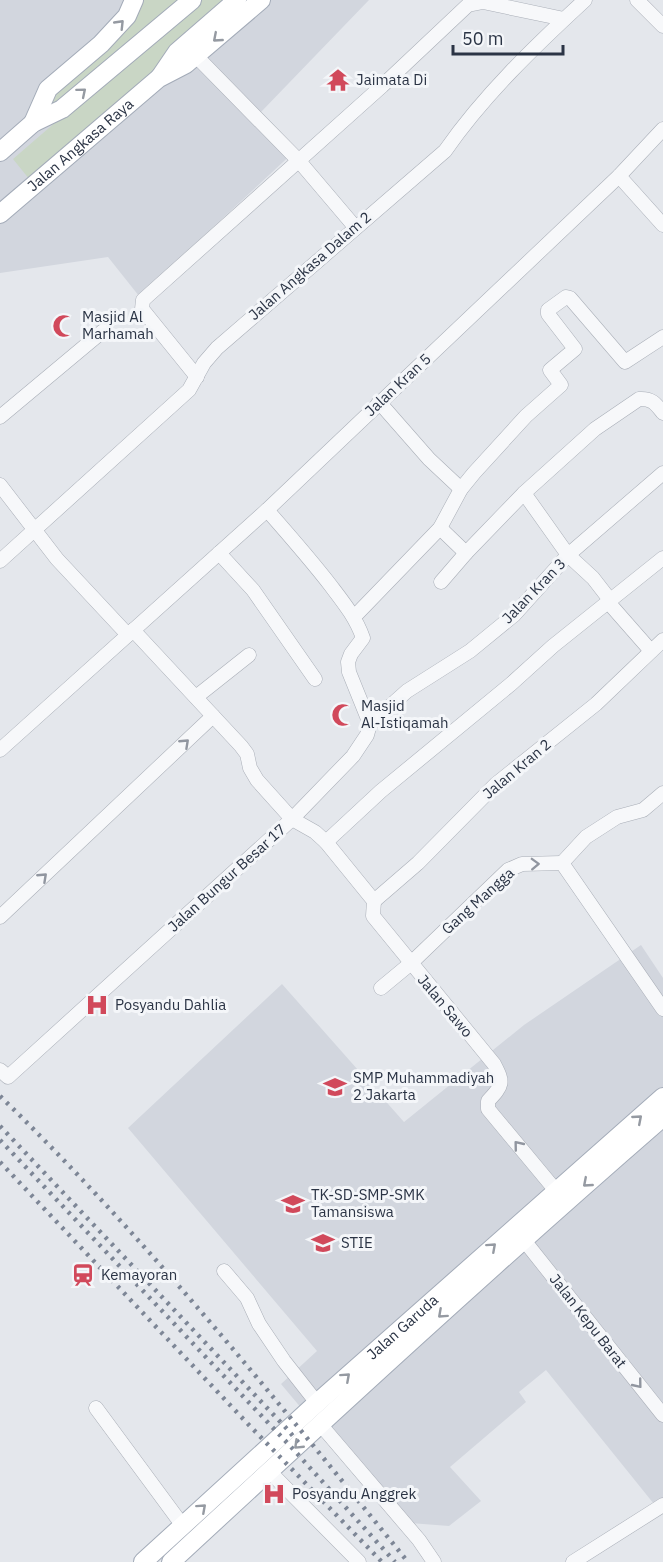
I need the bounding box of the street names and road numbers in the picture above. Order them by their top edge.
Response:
street label: Jalan Angkasa Raya [23,94,137,195]
street label: Jalan Angkasa Dalam 2 [244,207,375,324]
street label: Jalan Kran 5 [361,349,435,420]
street label: Jalan Kran 3 [498,554,570,627]
street label: Jalan Kran 2 [479,734,555,803]
street label: Jalan Bungur Besar 17 [164,820,290,936]
street label: Gang Mangga [438,863,518,938]
street label: Jalan Sawo [414,970,477,1041]
street label: Jalan Kepu Barat [546,1270,631,1372]
street label: Jalan Garuda [363,1290,442,1364]

